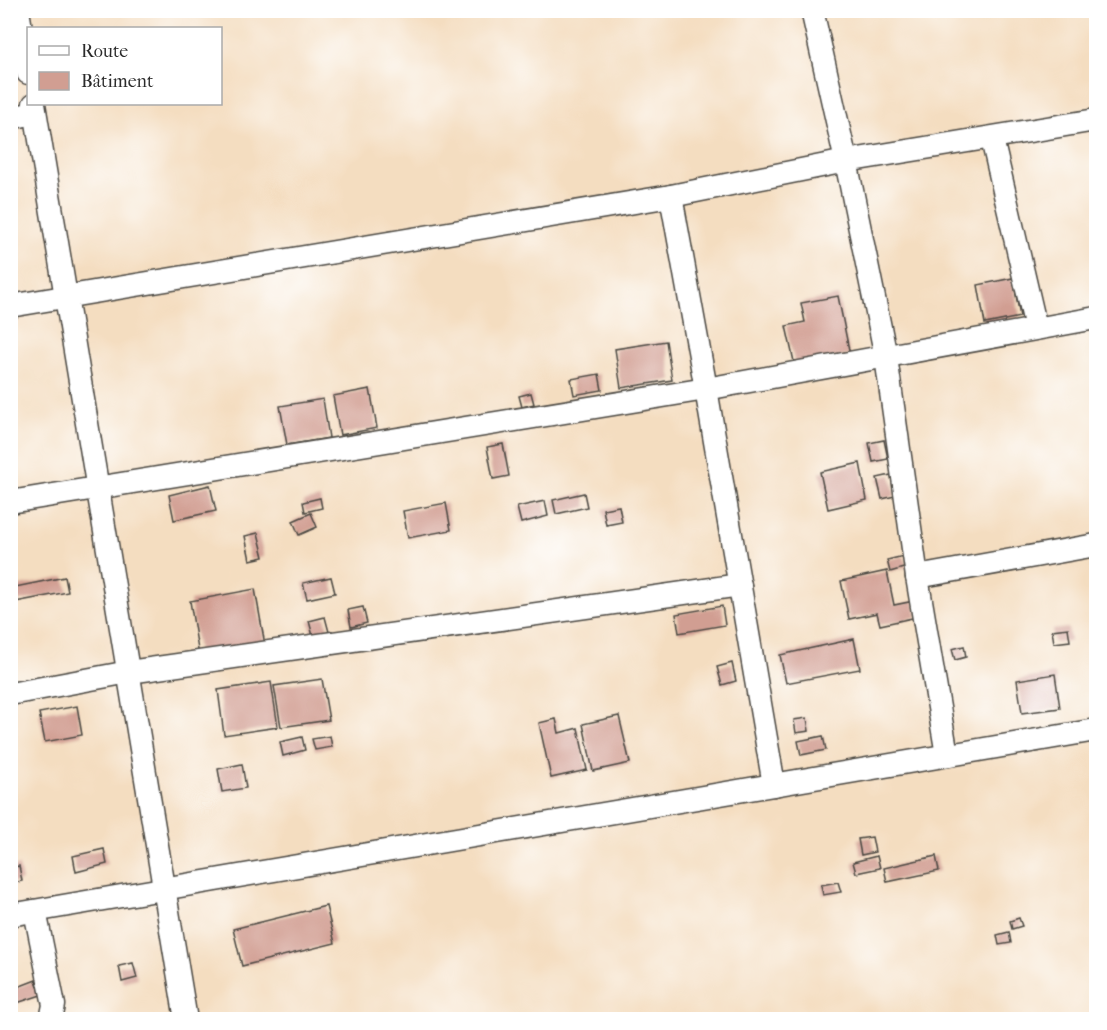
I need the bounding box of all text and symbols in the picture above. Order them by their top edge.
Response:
legend [27,27,222,105]
text: Route [81,41,128,62]
text: Bâtiment [81,71,154,92]

